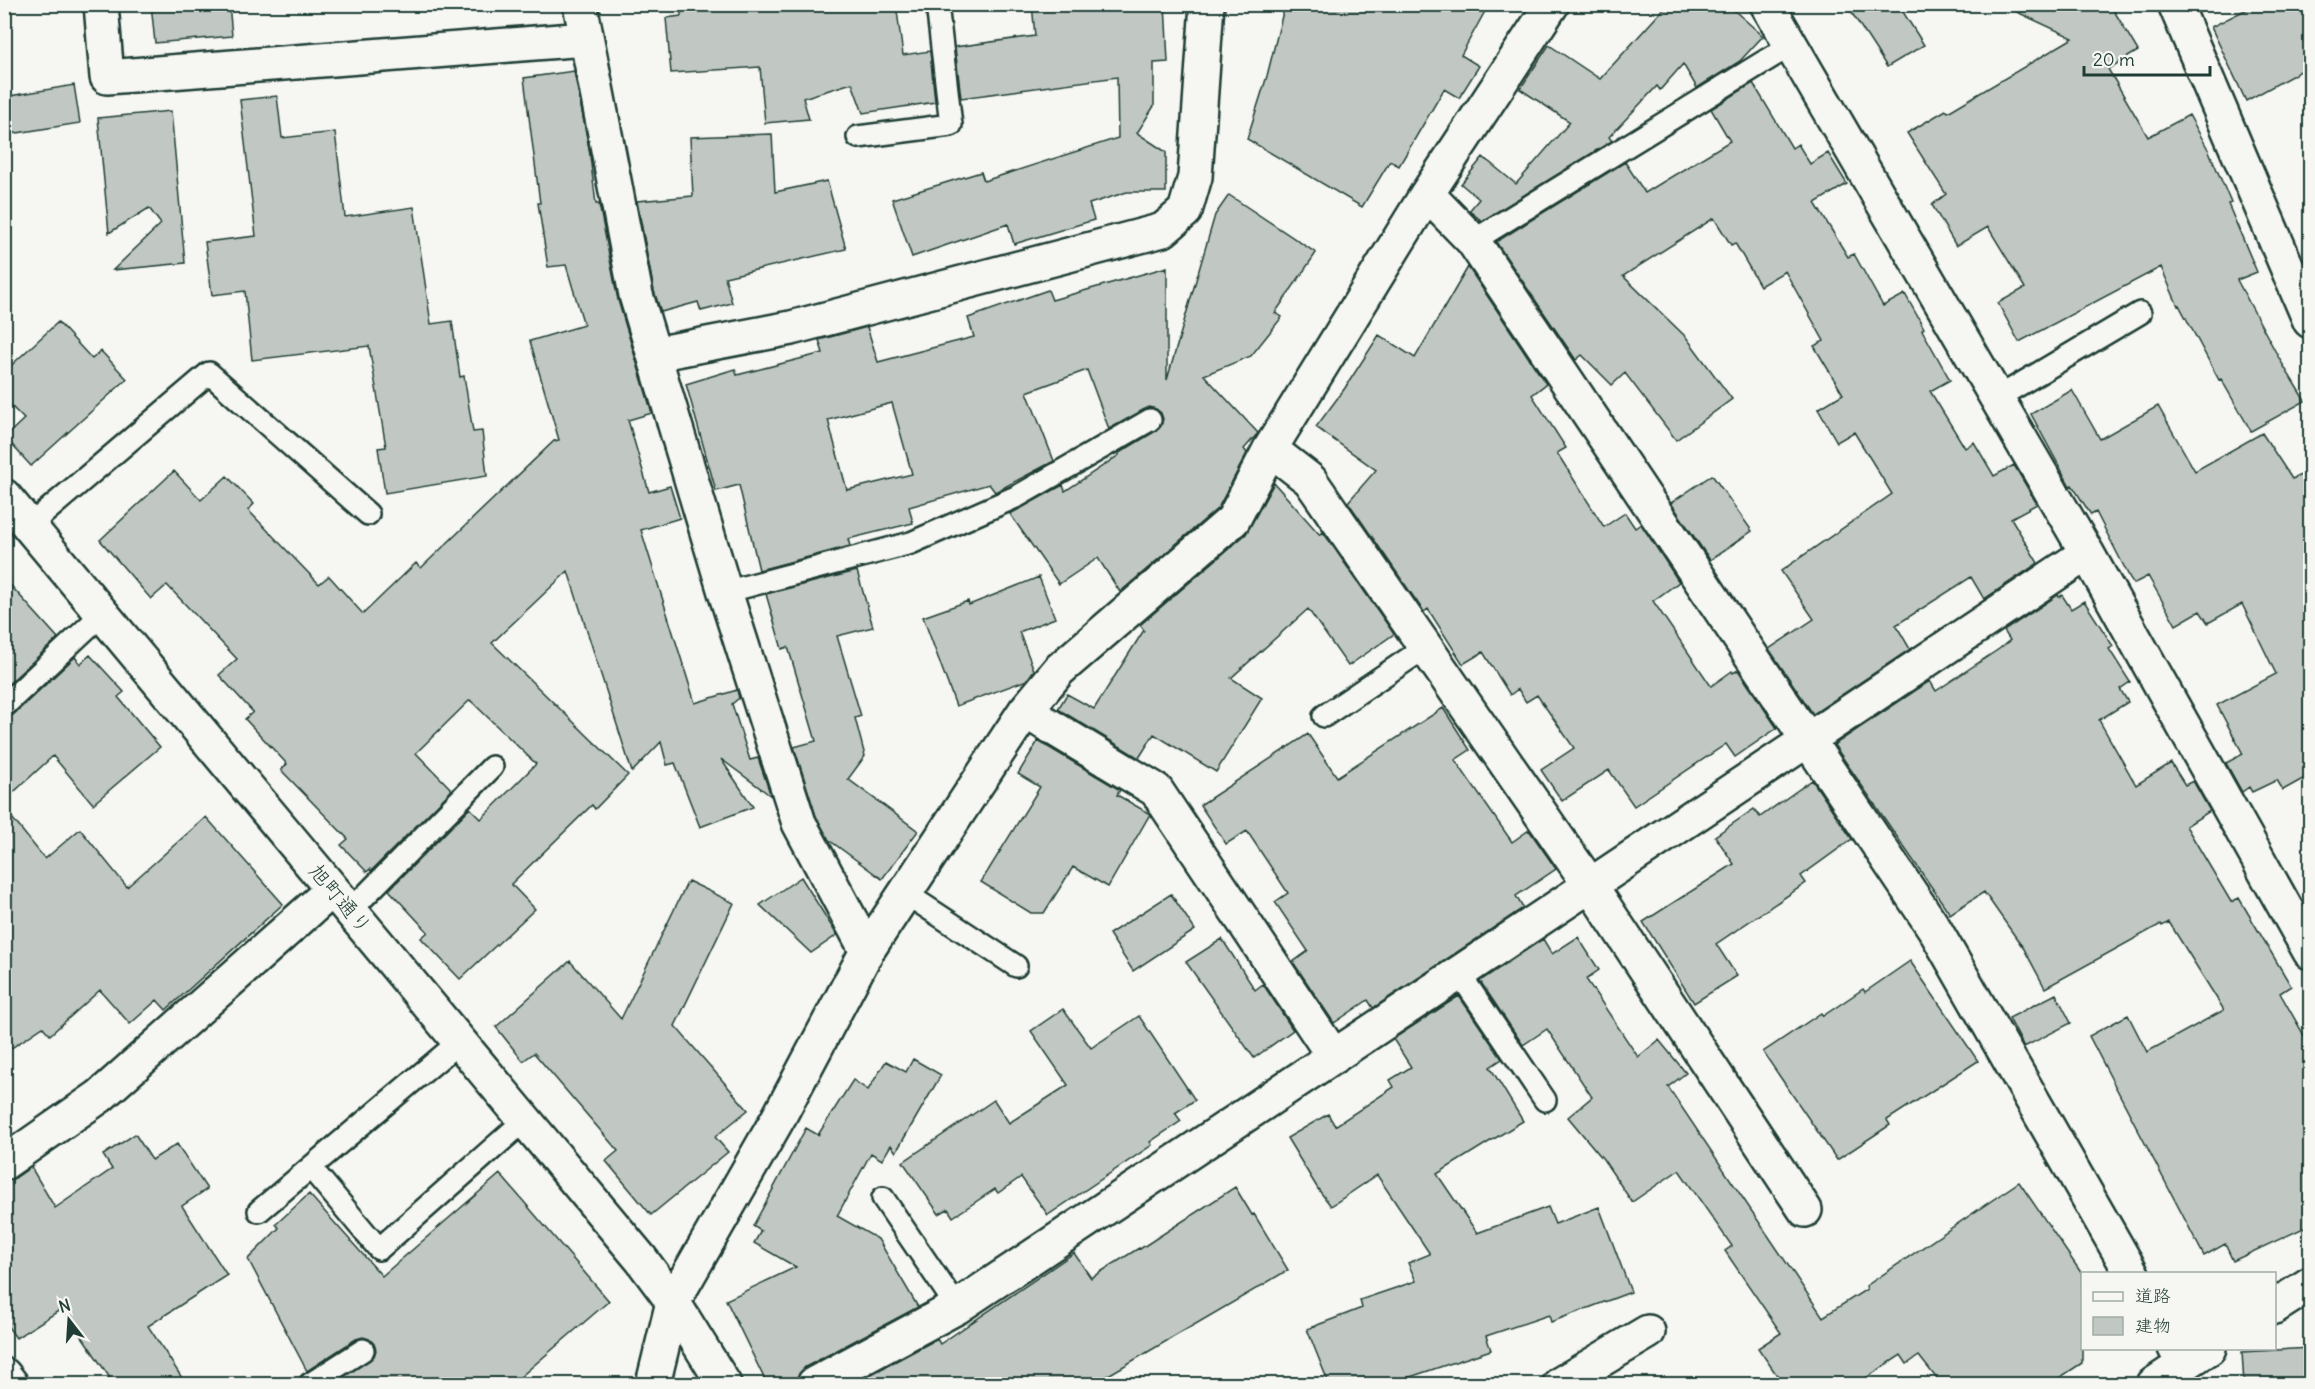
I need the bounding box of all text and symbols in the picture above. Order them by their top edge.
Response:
scale bar [2084,39,2210,77]
text: 20 m [2093,48,2135,71]
street label: 旭町通り [303,858,378,940]
legend [2081,1272,2276,1350]
text: 道路 [2135,1284,2171,1307]
north arrow [39,1290,99,1350]
text: N [56,1294,73,1317]
text: 建物 [2135,1314,2171,1337]

